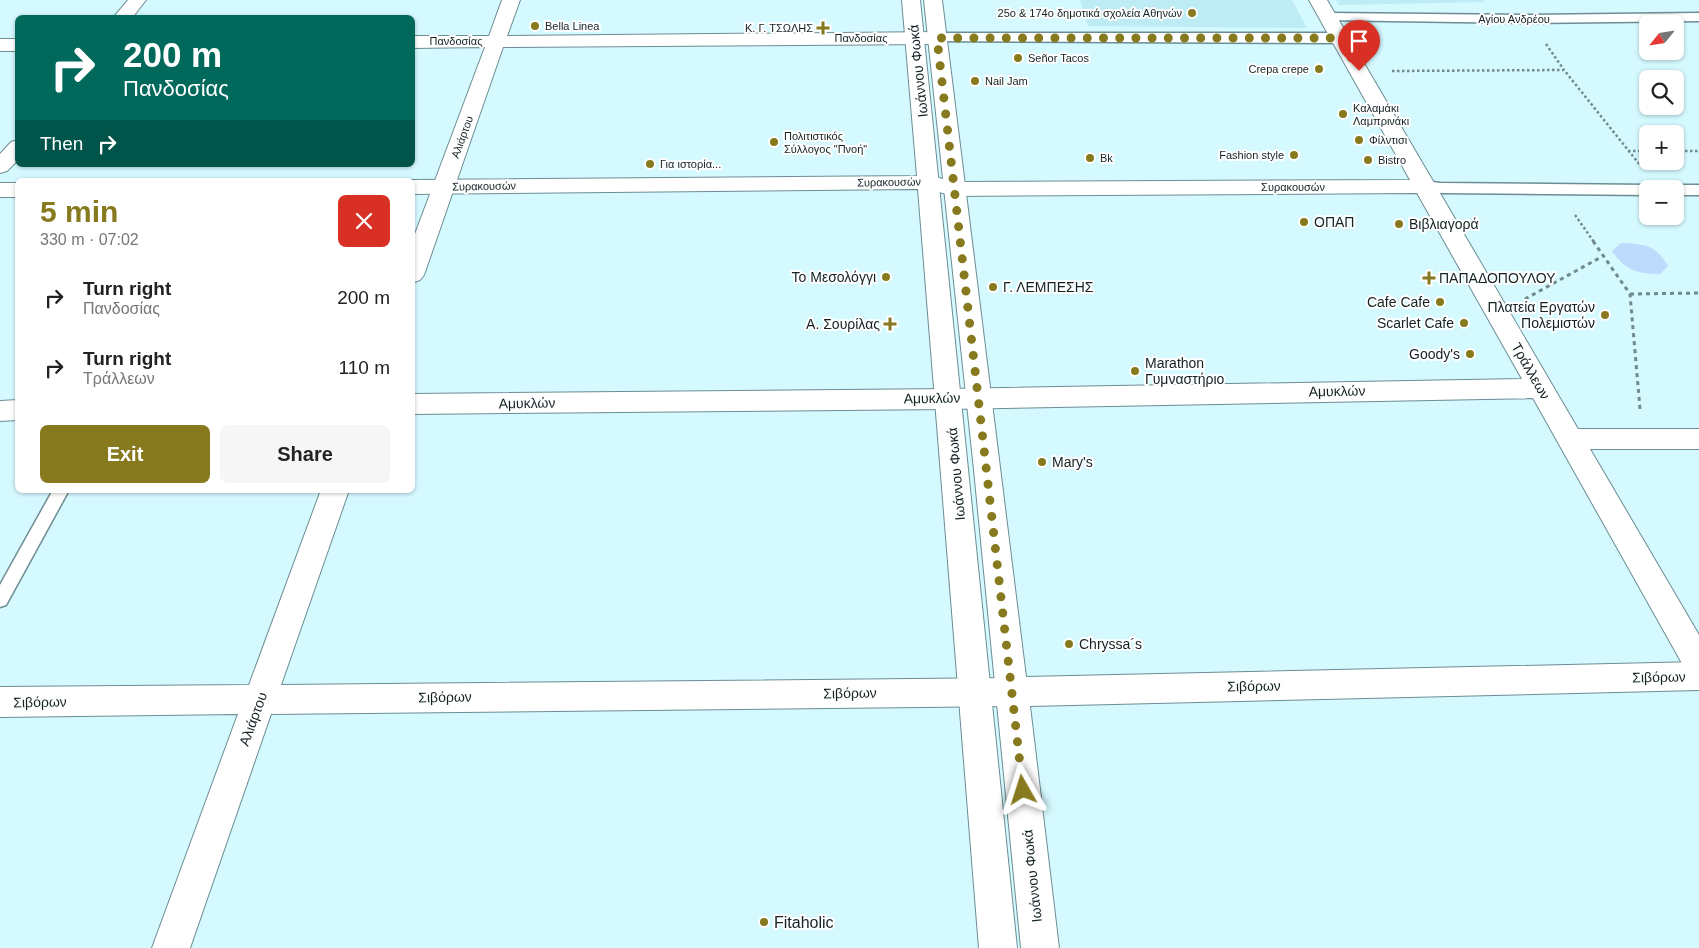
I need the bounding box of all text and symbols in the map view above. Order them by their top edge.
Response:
place label: 25ο & 174ο δημοτικά σχολεία Αθηνών [998,7,1182,19]
marker: 25ο & 174ο δημοτικά σχολεία Αθηνών [1186,7,1198,19]
street label: Αγίου Ανδρέου [1478,13,1550,25]
north arrow [1639,15,1684,60]
map controls [1639,15,1684,225]
marker: Bella Linea [529,20,541,32]
place label: Bella Linea [545,20,600,32]
pin [1338,20,1380,71]
place label: Κ. Γ. ΤΣΩΛΗΣ [745,22,813,34]
marker: Κ. Γ. ΤΣΩΛΗΣ [817,22,829,34]
street label: Ιωάννου Φωκά [905,24,931,118]
icon: arrive [1345,27,1373,55]
street label: Πανδοσίας [835,32,887,44]
icon: right [40,35,105,100]
text: 200 m [123,35,222,74]
street label: Πανδοσίας [430,35,482,47]
marker: Señor Tacos [1012,52,1024,64]
place label: Señor Tacos [1028,52,1089,64]
place label: Crepa crepe [1248,63,1309,75]
marker: Crepa crepe [1313,63,1325,75]
button: search [1639,70,1684,115]
marker: Nail Jam [969,75,981,87]
place label: Nail Jam [985,75,1028,87]
text: Πανδοσίας [123,76,229,101]
place label: Καλαμάκι Λαμπρινάκι [1353,102,1410,127]
marker: Καλαμάκι Λαμπρινάκι [1337,108,1349,120]
street label: Αλιάρτου [449,114,475,160]
button: + [1639,125,1684,170]
icon: right [93,130,121,158]
place label: Πολιτιστικός Σύλλογος "Πνοή" [784,130,867,155]
text: Then [40,133,83,154]
marker: Φίλντισι [1353,134,1365,146]
place label: Φίλντισι [1369,134,1408,146]
marker: Πολιτιστικός Σύλλογος "Πνοή" [768,136,780,148]
place label: Fashion style [1219,149,1284,161]
marker: Fashion style [1288,149,1300,161]
marker: Bk [1084,152,1096,164]
place label: Bk [1100,152,1113,164]
marker: Bistro [1362,154,1374,166]
place label: Bistro [1378,154,1406,166]
marker: Για ιστορία... [644,158,656,170]
place label: Για ιστορία... [660,158,721,170]
street label: Συρακουσών [857,175,922,189]
street label: Συρακουσών [452,179,517,193]
button: − [1639,180,1684,225]
street label: Συρακουσών [1261,181,1325,193]
text: 5 min [40,195,118,228]
button: close [338,195,390,247]
place label: ΟΠΑΠ [1314,214,1354,230]
marker: ΟΠΑΠ [1298,216,1310,228]
place label: Βιβλιαγορά [1409,216,1479,232]
marker: Βιβλιαγορά [1393,218,1405,230]
text: 330 m · 07:02 [40,231,139,248]
place label: Το Μεσολόγγι [792,269,876,285]
place label: ΠΑΠΑΔΟΠΟΥΛΟΥ [1439,270,1556,286]
marker: Το Μεσολόγγι [880,271,892,283]
marker: ΠΑΠΑΔΟΠΟΥΛΟΥ [1423,272,1435,284]
text: Turn right [83,278,171,299]
place label: Γ. ΛΕΜΠΕΣΗΣ [1003,279,1094,295]
marker: Γ. ΛΕΜΠΕΣΗΣ [987,281,999,293]
icon: right [40,284,68,312]
text: 200 m [337,287,390,308]
place label: Cafe Cafe [1367,294,1430,310]
marker: Cafe Cafe [1434,296,1446,308]
place label: Πλατεία Εργατών Πολεμιστών [1487,299,1595,331]
text: Πανδοσίας [83,300,160,317]
marker: Πλατεία Εργατών Πολεμιστών [1599,309,1611,321]
place label: Scarlet Cafe [1377,315,1454,331]
place label: Α. Σουρίλας [806,316,880,332]
marker: Scarlet Cafe [1458,317,1470,329]
marker: Α. Σουρίλας [884,318,896,330]
street label: Τράλλεων [1508,340,1554,402]
place label: Goody's [1409,346,1460,362]
text: Turn right [83,348,171,369]
marker: Goody's [1464,348,1476,360]
icon: right [40,354,68,382]
place label: Marathon Γυμναστήριο [1145,355,1225,387]
text: 110 m [339,357,390,378]
marker: Marathon Γυμναστήριο [1129,365,1141,377]
text: Τράλλεων [83,370,155,387]
street label: Αμυκλών [1308,383,1366,399]
street label: Αμυκλών [903,390,961,406]
street label: Αμυκλών [498,395,556,411]
button: Exit [40,425,210,483]
button: Share [220,425,390,483]
street label: Ιωάννου Φωκά [944,427,968,521]
place label: Mary's [1052,454,1093,470]
marker: Mary's [1036,456,1048,468]
place label: Chryssa´s [1079,636,1142,652]
marker: Chryssa´s [1063,638,1075,650]
street label: Σιβόρων [1632,669,1686,685]
street label: Σιβόρων [1227,678,1281,694]
street label: Σιβόρων [823,685,877,701]
street label: Σιβόρων [418,689,472,705]
street label: Αλιάρτου [236,690,270,748]
street label: Σιβόρων [13,694,67,710]
position arrow [996,763,1048,815]
street label: Ιωάννου Φωκά [1019,829,1045,923]
place label: Fitaholic [774,914,834,931]
marker: Fitaholic [758,916,770,928]

